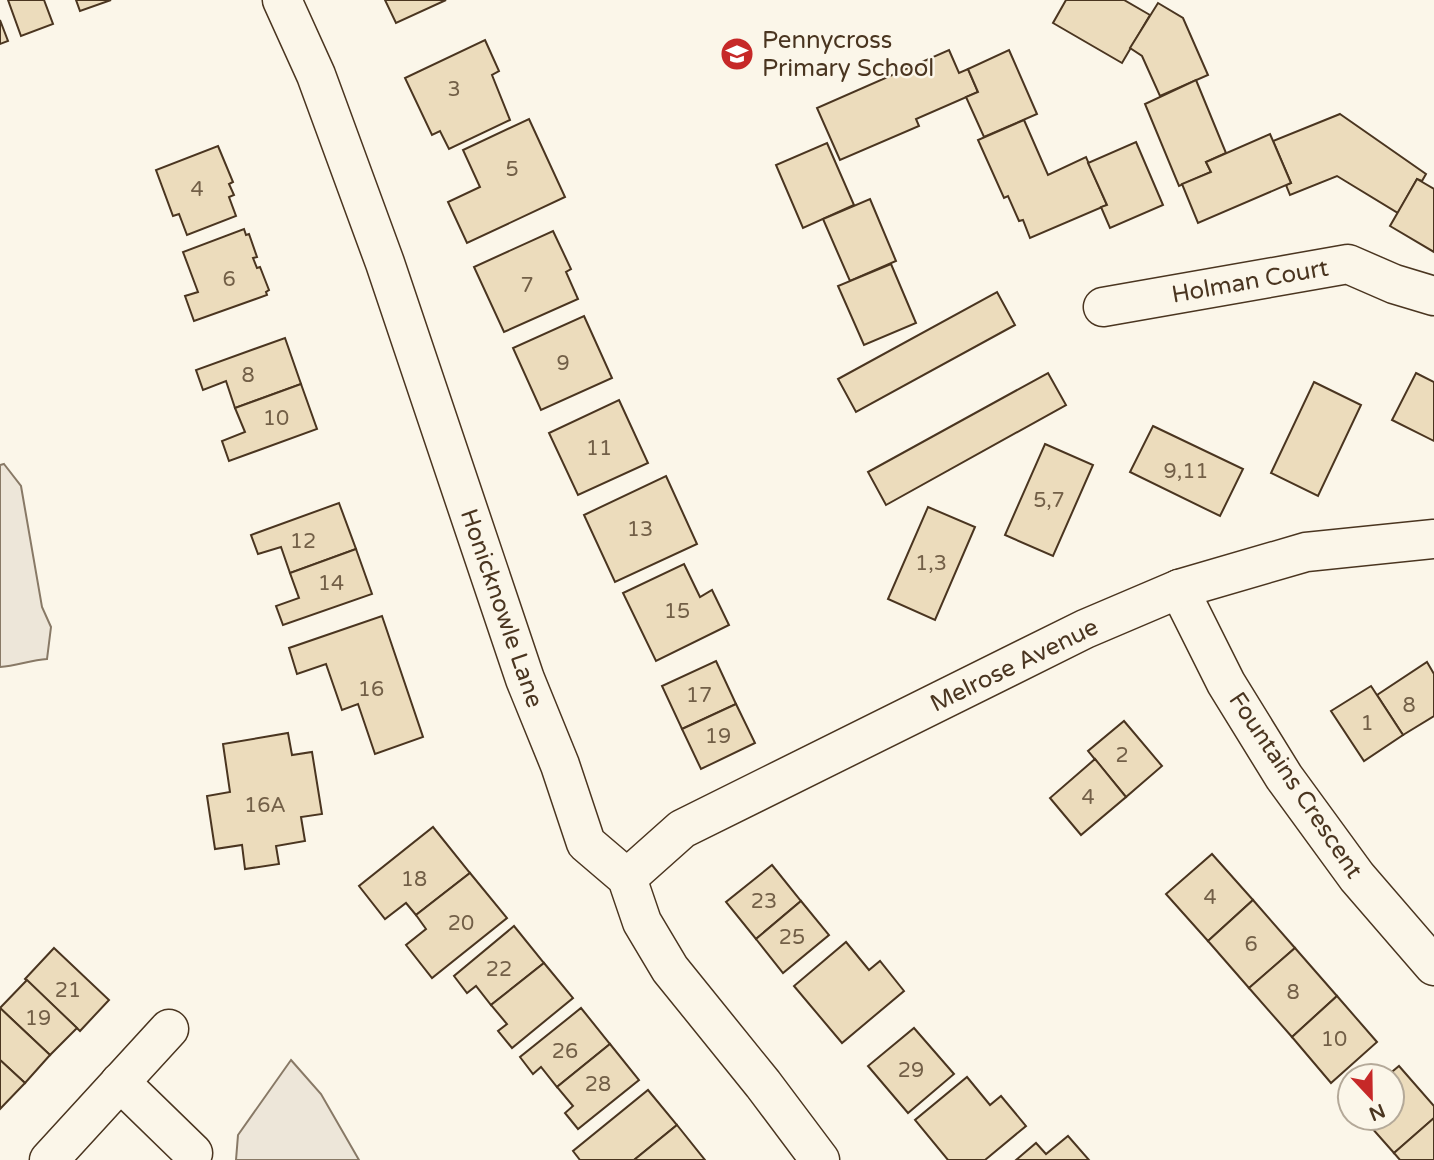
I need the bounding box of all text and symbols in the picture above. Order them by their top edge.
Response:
place label: Pennycross Primary School [762,26,934,83]
school or university icon: Pennycross Primary School [718,35,756,73]
house number: 3 [447,77,461,102]
house number: 5 [505,157,519,182]
house number: 4 [190,177,204,202]
street label: Holman Court [1169,253,1331,310]
house number: 6 [222,267,236,292]
house number: 7 [520,273,534,298]
house number: 9 [556,351,570,376]
house number: 8 [241,363,255,388]
house number: 10 [263,406,289,431]
house number: 11 [586,436,612,461]
house number: 9,11 [1163,459,1209,484]
house number: 5,7 [1033,488,1065,513]
street label: Honicknowle Lane [454,505,549,711]
house number: 13 [627,517,653,542]
house number: 12 [290,529,316,554]
house number: 1,3 [915,551,947,576]
house number: 14 [318,571,344,596]
house number: 15 [664,599,690,624]
street label: Melrose Avenue [926,612,1103,719]
house number: 16 [358,677,384,702]
house number: 17 [686,683,712,708]
street label: Fountains Crescent [1222,687,1369,884]
house number: 8 [1402,693,1416,718]
house number: 1 [1360,711,1374,736]
house number: 19 [705,724,731,749]
house number: 2 [1115,743,1129,768]
house number: 4 [1081,785,1095,810]
house number: 16A [244,793,286,818]
house number: 18 [401,867,427,892]
house number: 4 [1203,885,1217,910]
house number: 23 [751,889,777,914]
house number: 20 [448,911,474,936]
house number: 25 [779,925,805,950]
house number: 6 [1244,932,1258,957]
house number: 22 [486,957,512,982]
house number: 21 [55,978,81,1003]
house number: 8 [1286,980,1300,1005]
house number: 19 [25,1006,51,1031]
house number: 10 [1321,1027,1347,1052]
house number: 26 [552,1039,578,1064]
house number: 29 [898,1058,924,1083]
north arrow [1336,1062,1406,1132]
house number: 28 [585,1072,611,1097]
text: N [1366,1099,1388,1125]

